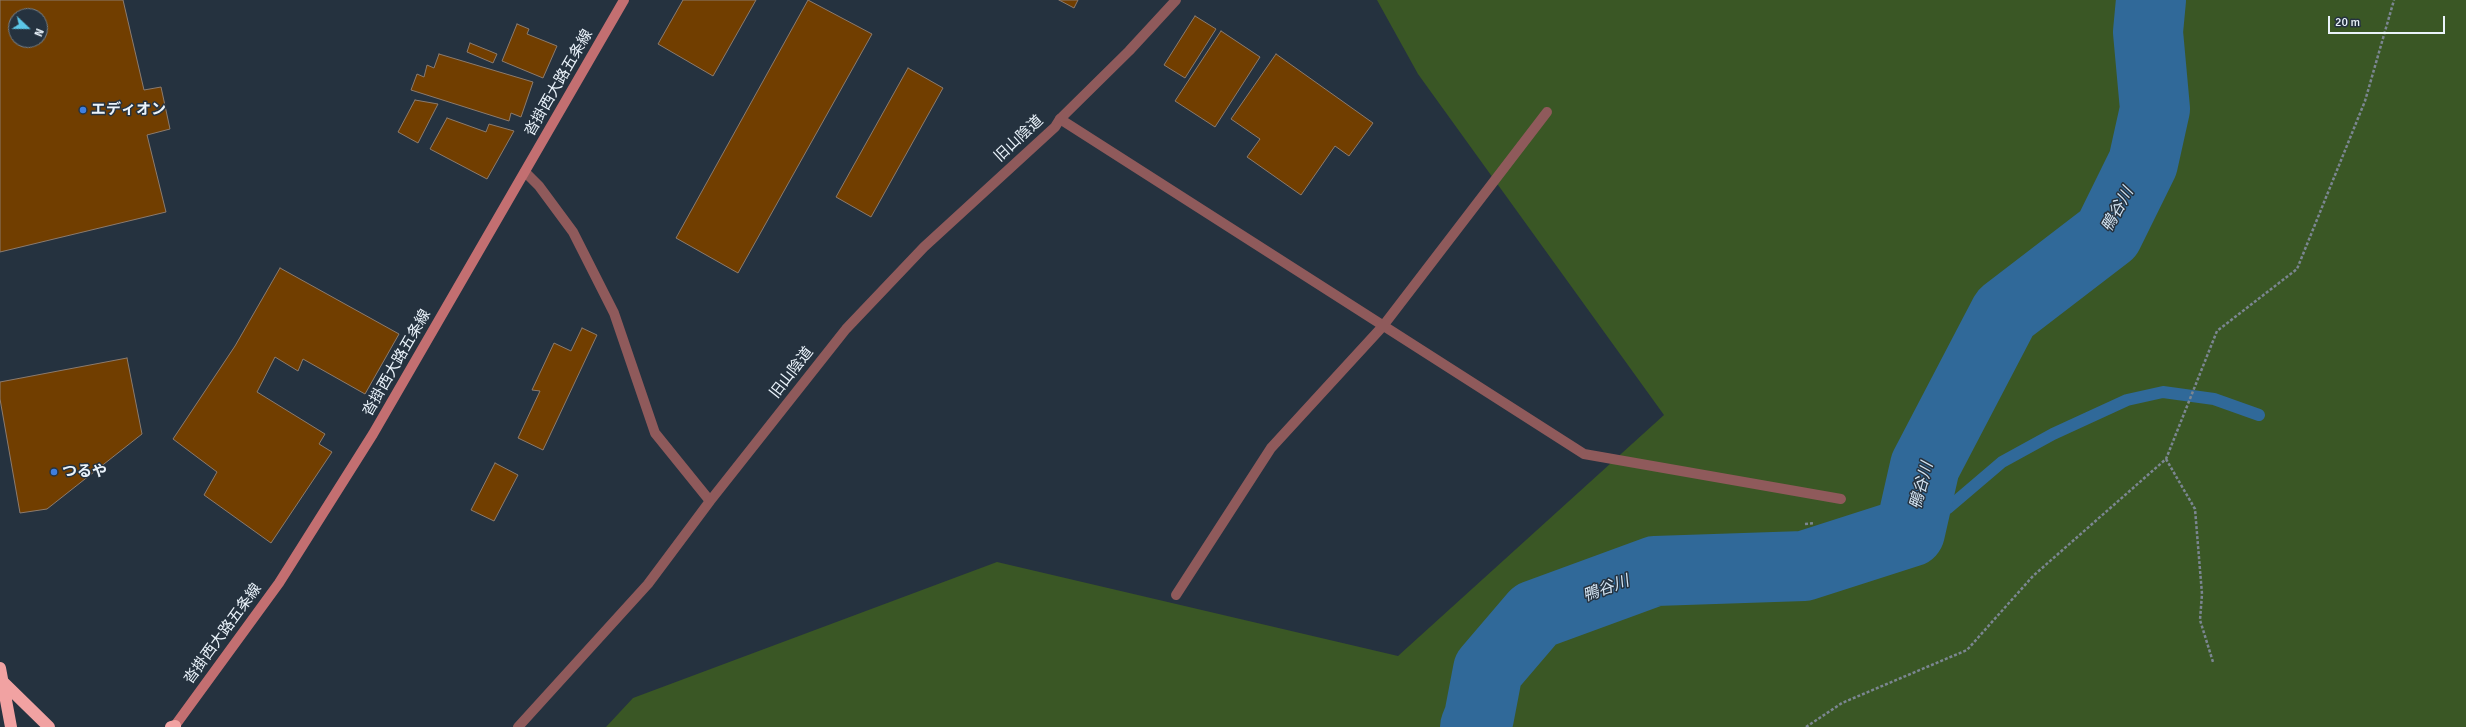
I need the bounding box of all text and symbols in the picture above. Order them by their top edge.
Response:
north arrow [8,8,48,48]
scale bar [2330,8,2447,34]
text: 20 m [2335,15,2360,30]
text: N [31,26,46,38]
street label: 沓掛西大路五条線 [521,27,597,139]
place label: エディオン [91,101,166,119]
marker: エディオン [78,105,88,115]
street label: 旧山陰道 [991,112,1047,166]
water label: 鴨谷川 [2098,184,2138,236]
street label: 沓掛西大路五条線 [359,307,435,419]
street label: 旧山陰道 [766,344,818,402]
water label: 鴨谷川 [1907,460,1937,512]
place label: つるや [62,463,107,481]
marker: つるや [49,467,59,477]
water label: 鴨谷川 [1580,572,1632,606]
street label: 沓掛西大路五条線 [180,580,266,688]

